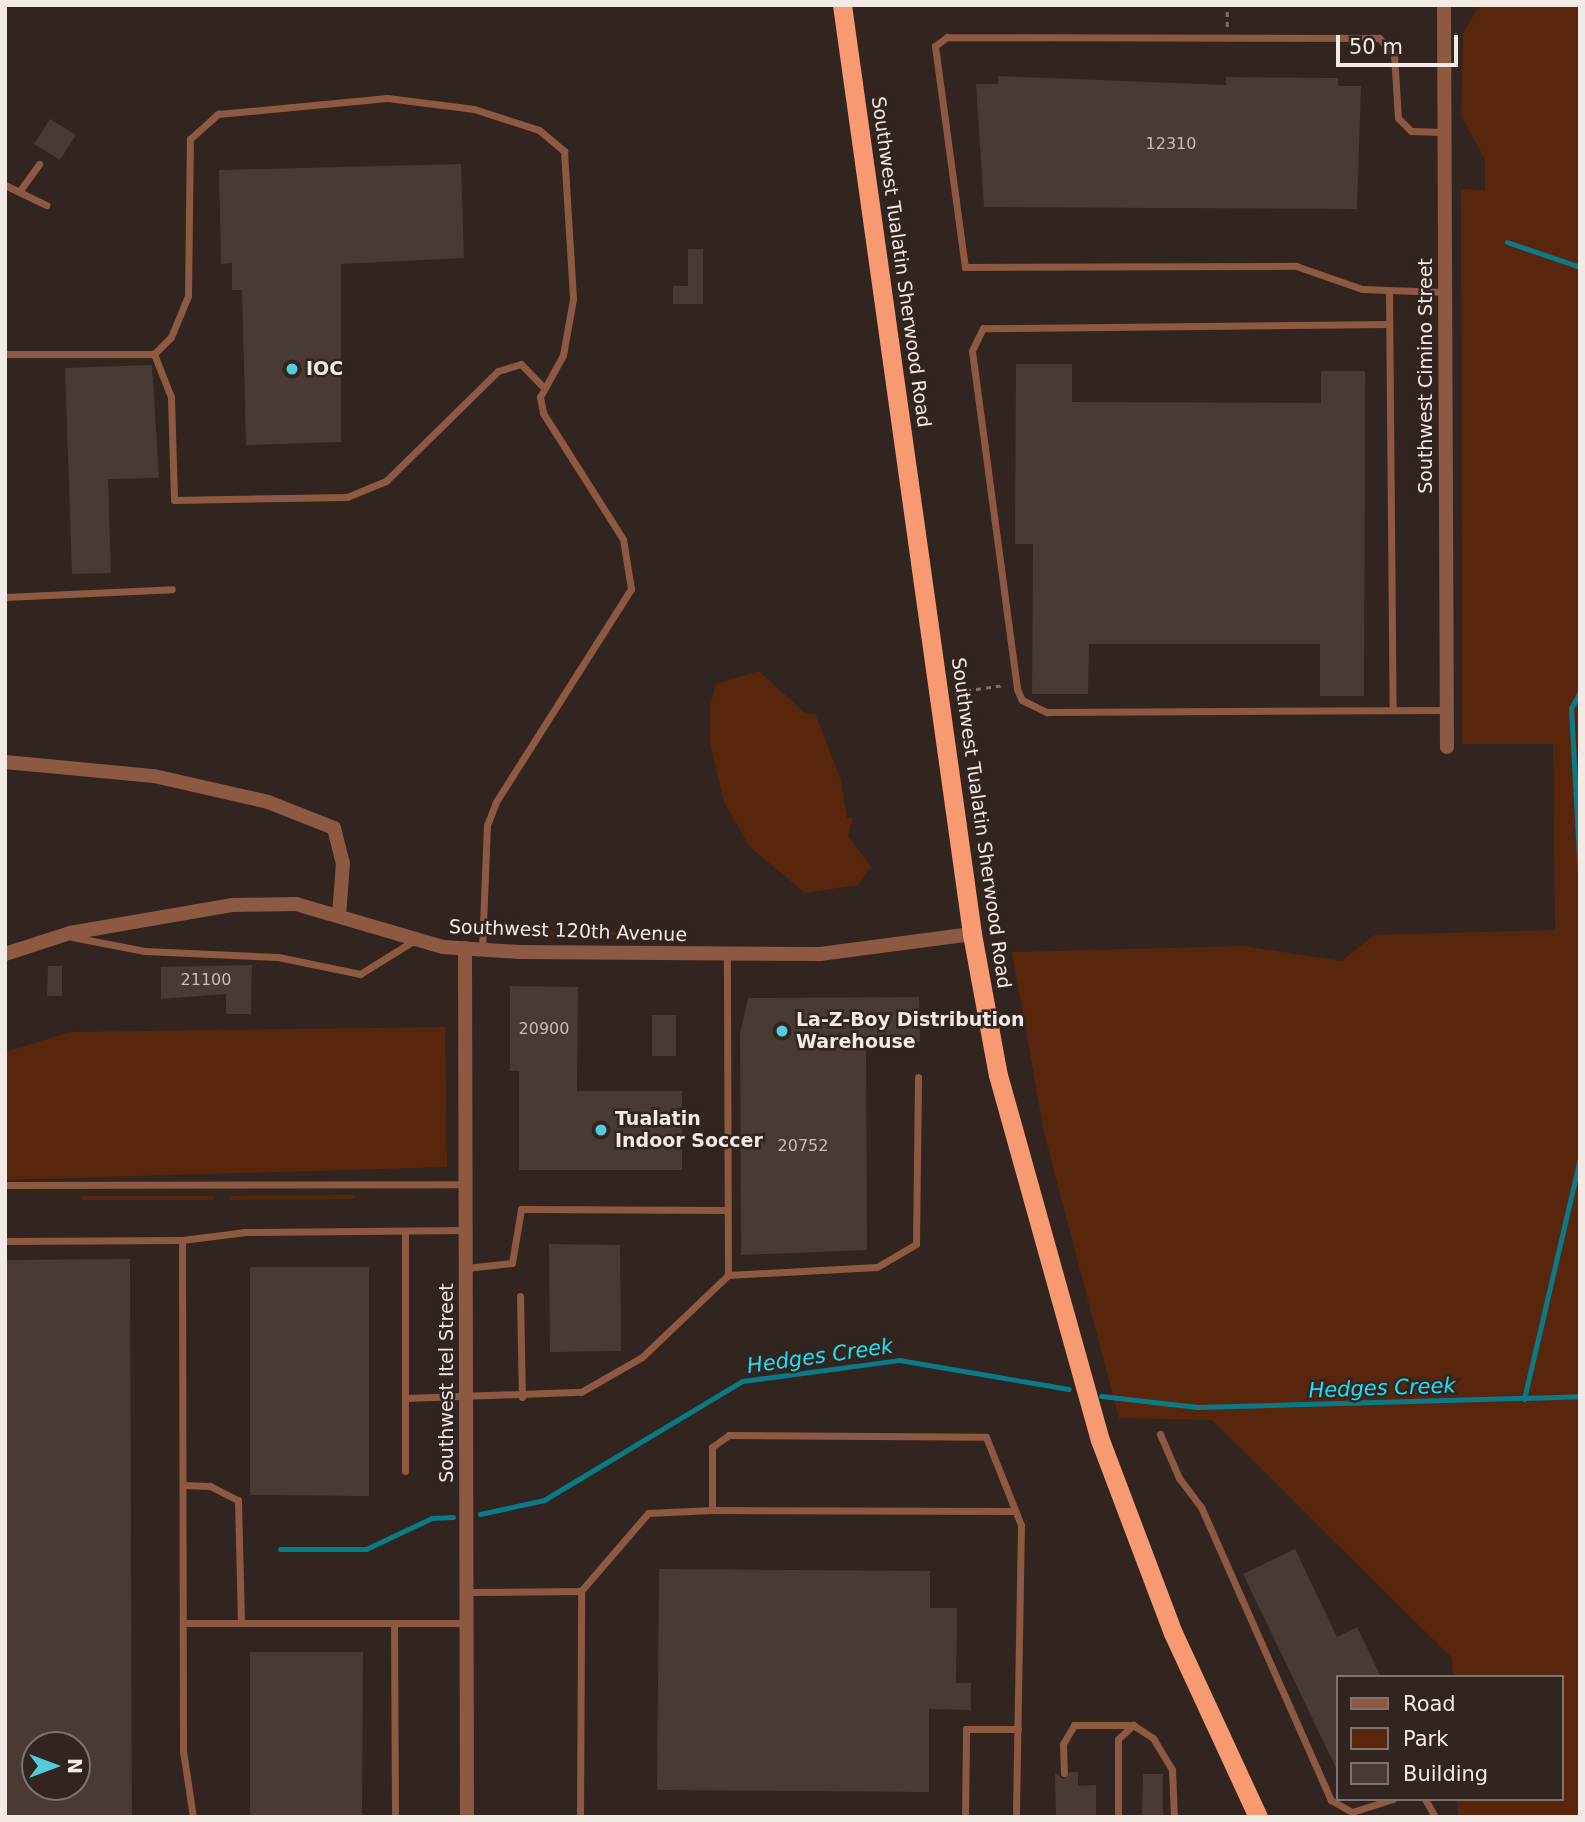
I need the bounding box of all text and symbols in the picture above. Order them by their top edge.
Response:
scale bar [1340,21,1462,65]
text: 50 m [1349,35,1403,59]
street label: Southwest Tualatin Sherwood Road [866,95,936,429]
house number: 12310 [1146,134,1196,154]
street label: Southwest Cimino Street [1415,258,1437,494]
place label: IOC [306,358,343,380]
marker: IOC [284,361,300,377]
street label: Southwest Tualatin Sherwood Road [946,656,1016,990]
street label: Southwest 120th Avenue [449,915,687,947]
house number: 21100 [181,970,231,990]
place label: La-Z-Boy Distribution Warehouse [796,1009,1025,1053]
house number: 20900 [519,1019,569,1039]
marker: La-Z-Boy Distribution Warehouse [774,1023,790,1039]
place label: Tualatin Indoor Soccer [615,1108,763,1152]
marker: Tualatin Indoor Soccer [593,1122,609,1138]
house number: 20752 [778,1136,828,1156]
street label: Southwest Itel Street [436,1283,458,1483]
water label: Hedges Creek [745,1333,895,1379]
water label: Hedges Creek [1308,1373,1456,1403]
legend [1336,1675,1564,1801]
text: Road [1403,1692,1456,1716]
text: Park [1403,1727,1448,1751]
north arrow [21,1731,91,1801]
text: N [64,1758,86,1774]
text: Building [1403,1762,1488,1786]

